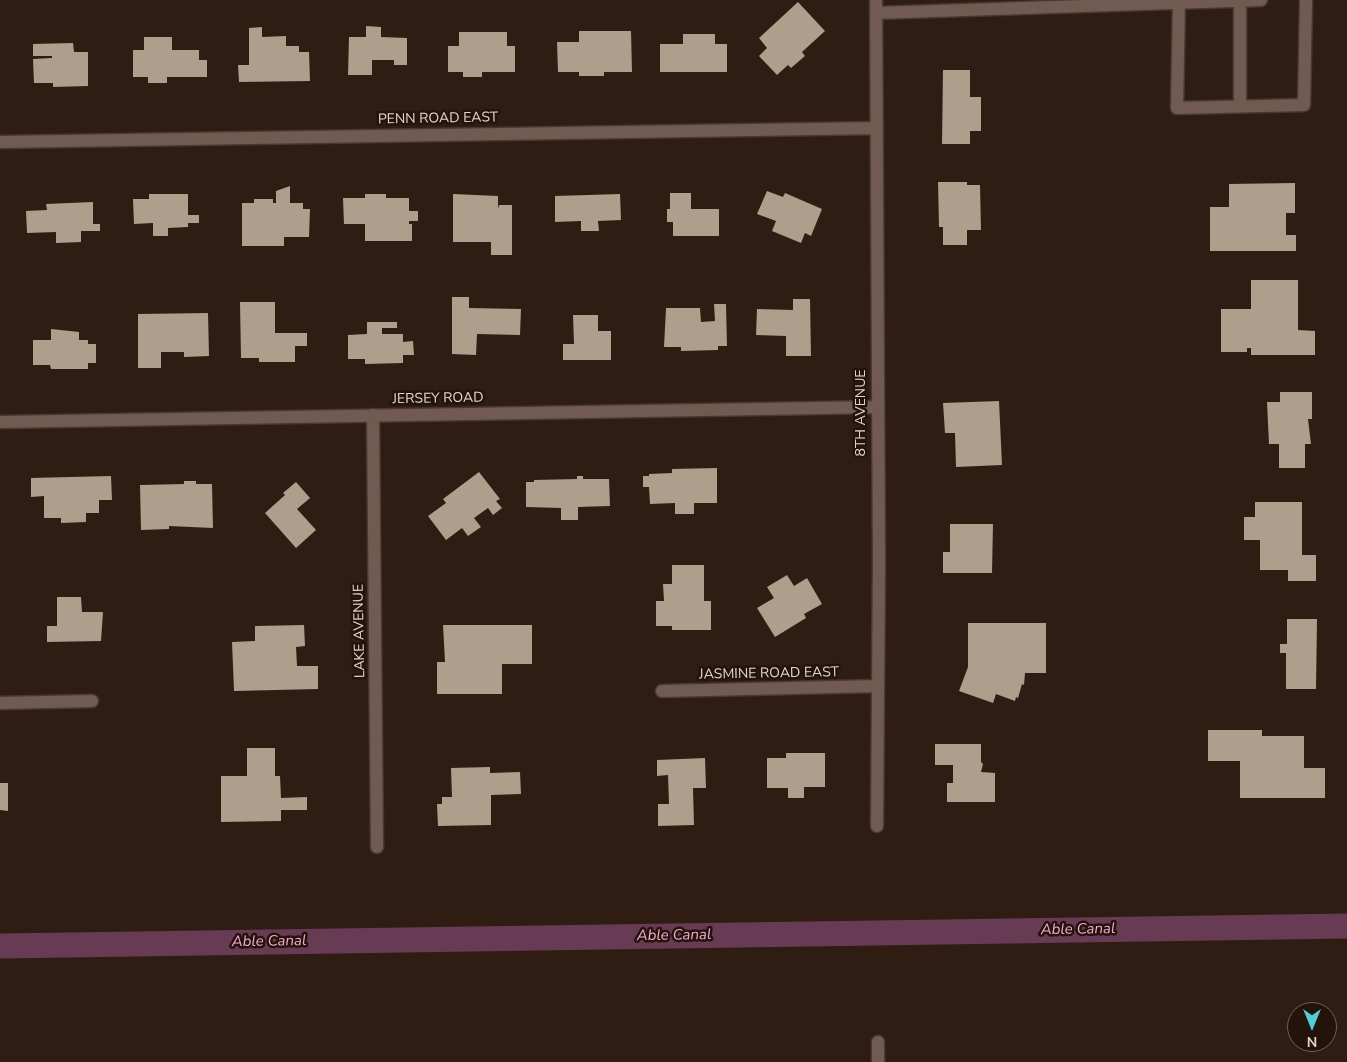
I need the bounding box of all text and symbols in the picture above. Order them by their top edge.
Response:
street label: PENN ROAD EAST [378,110,498,128]
street label: 8TH AVENUE [854,369,870,457]
street label: JERSEY ROAD [392,390,484,408]
street label: LAKE AVENUE [351,584,369,678]
street label: JASMINE ROAD EAST [699,664,839,684]
water label: Able Canal [1041,920,1115,940]
water label: Able Canal [637,926,711,946]
water label: Able Canal [232,932,306,952]
north arrow [1287,1002,1337,1052]
text: N [1307,1032,1317,1051]

